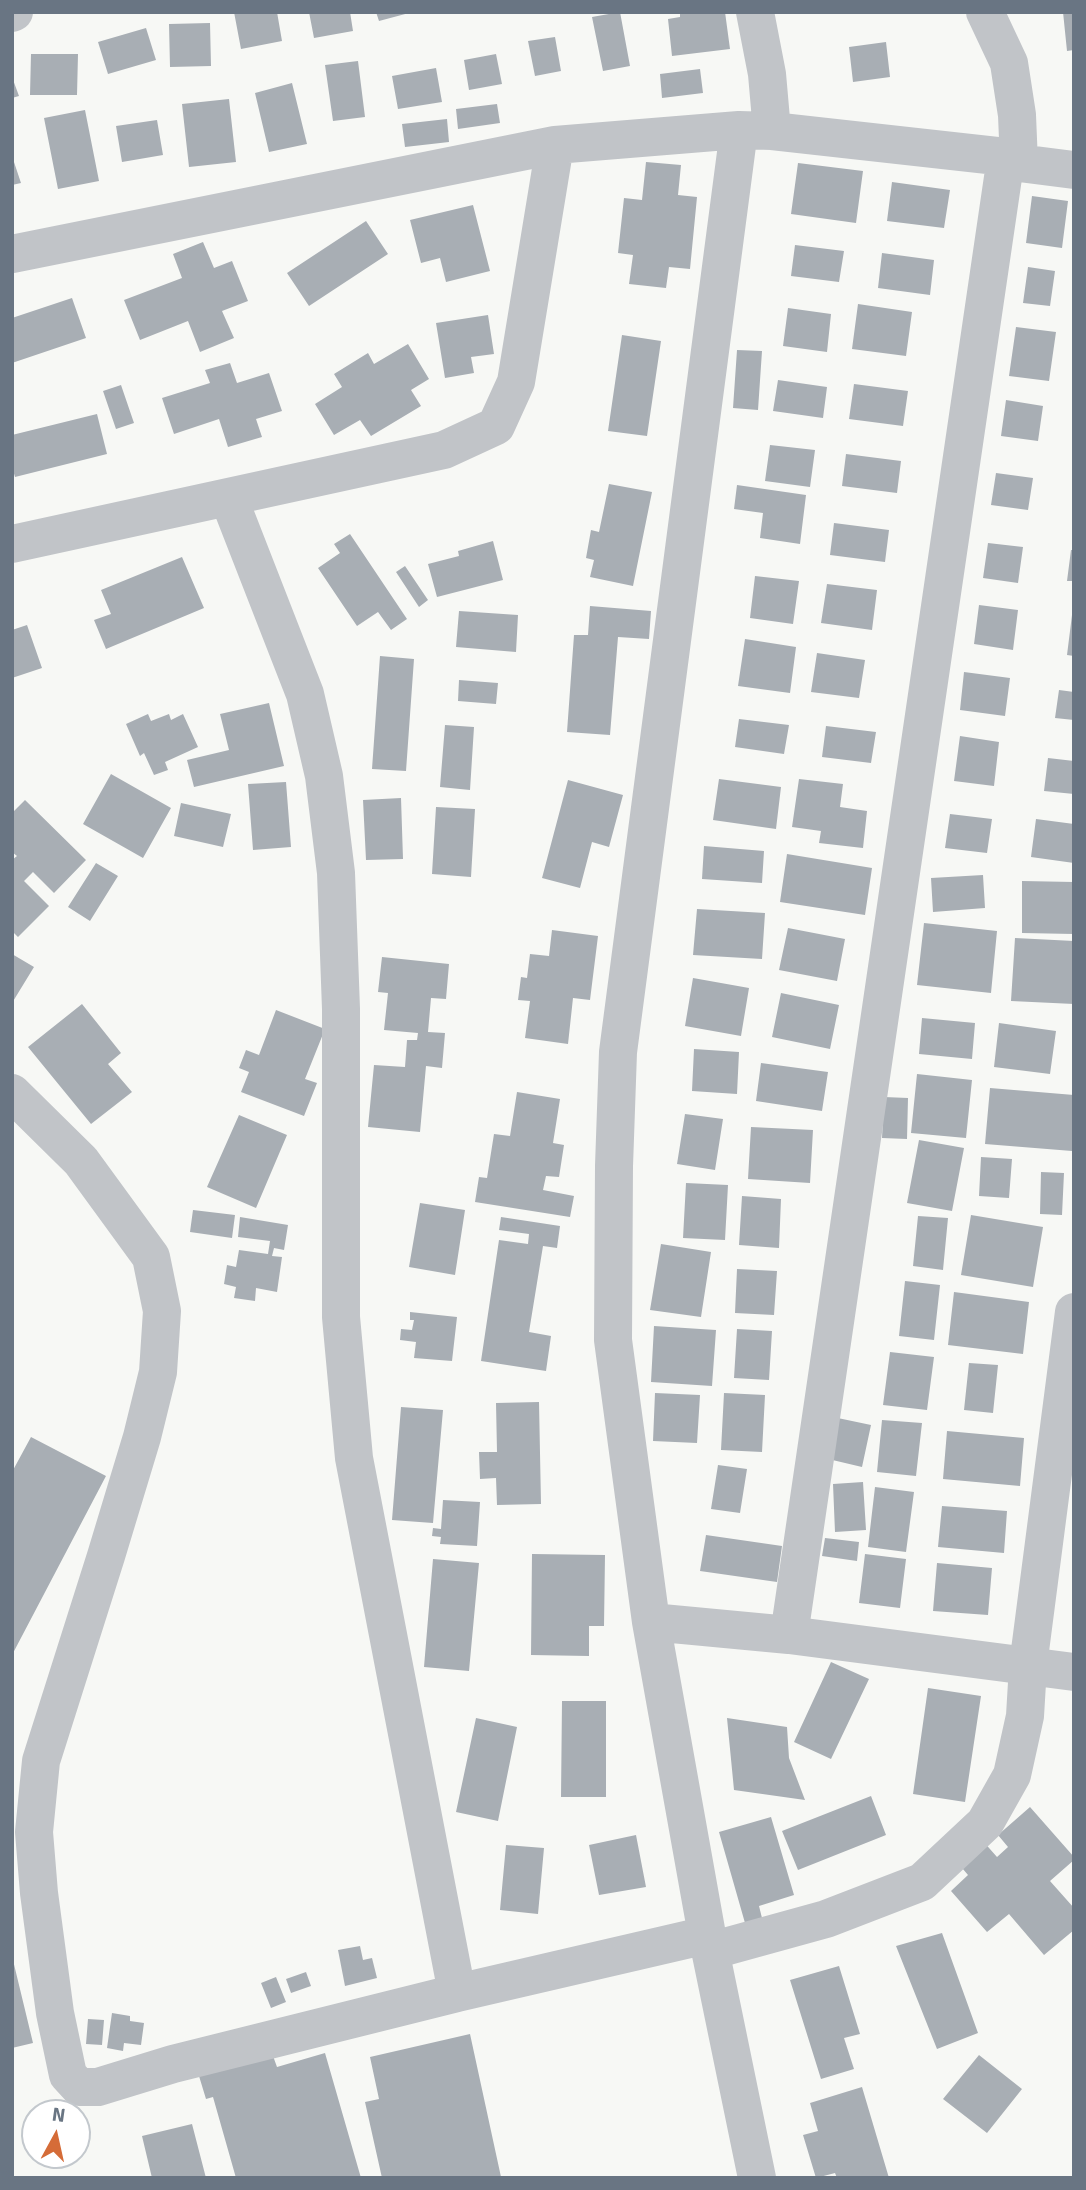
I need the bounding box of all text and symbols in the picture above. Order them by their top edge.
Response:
north arrow [21,2099,91,2169]
text: N [50,2102,67,2128]

